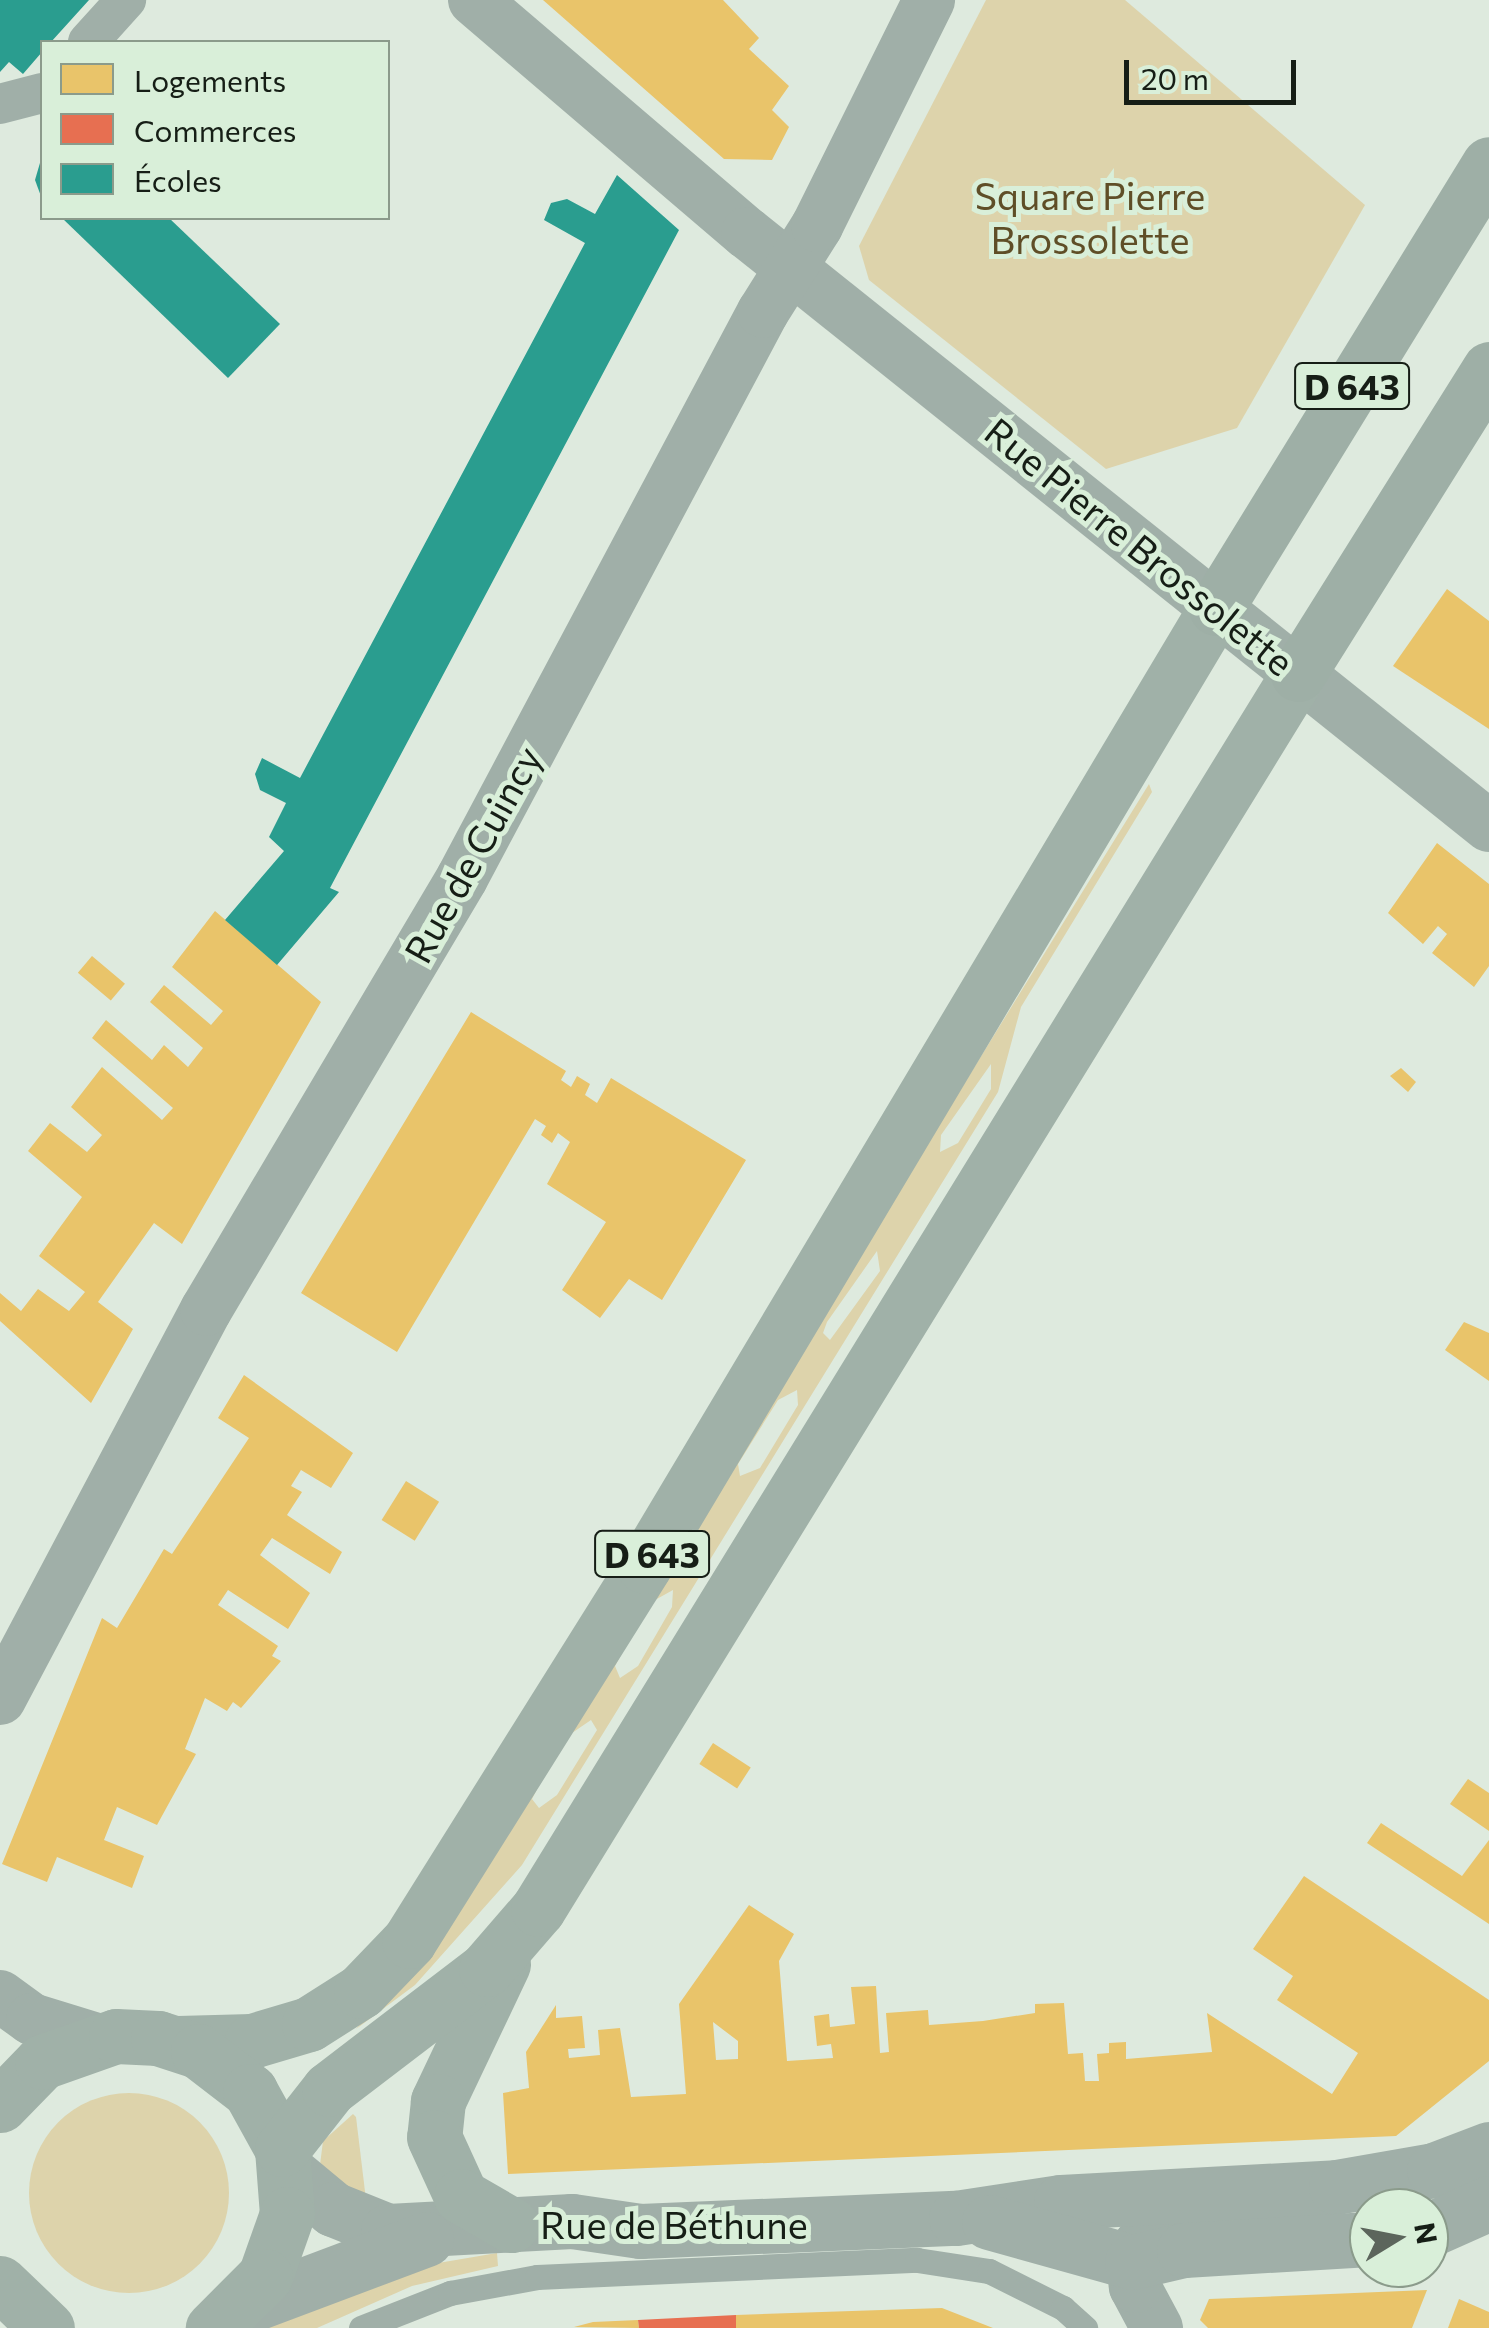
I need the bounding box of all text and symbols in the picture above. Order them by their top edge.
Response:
legend [40,40,390,220]
scale bar [1129,40,1302,102]
text: 20 m [1141,59,1209,96]
text: Logements [134,61,286,98]
text: Commerces [134,111,296,148]
text: Écoles [134,161,222,198]
park label: Square Pierre Brossolette [975,172,1205,262]
road number: D 643 [1292,356,1412,416]
street label: Rue Pierre Brossolette [977,408,1303,684]
street label: Rue de Cuincy [394,738,550,970]
road number: D 643 [592,1524,712,1584]
north arrow [1349,2188,1449,2288]
street label: Rue de Béthune [540,2201,808,2247]
text: N [1408,2220,1445,2246]

